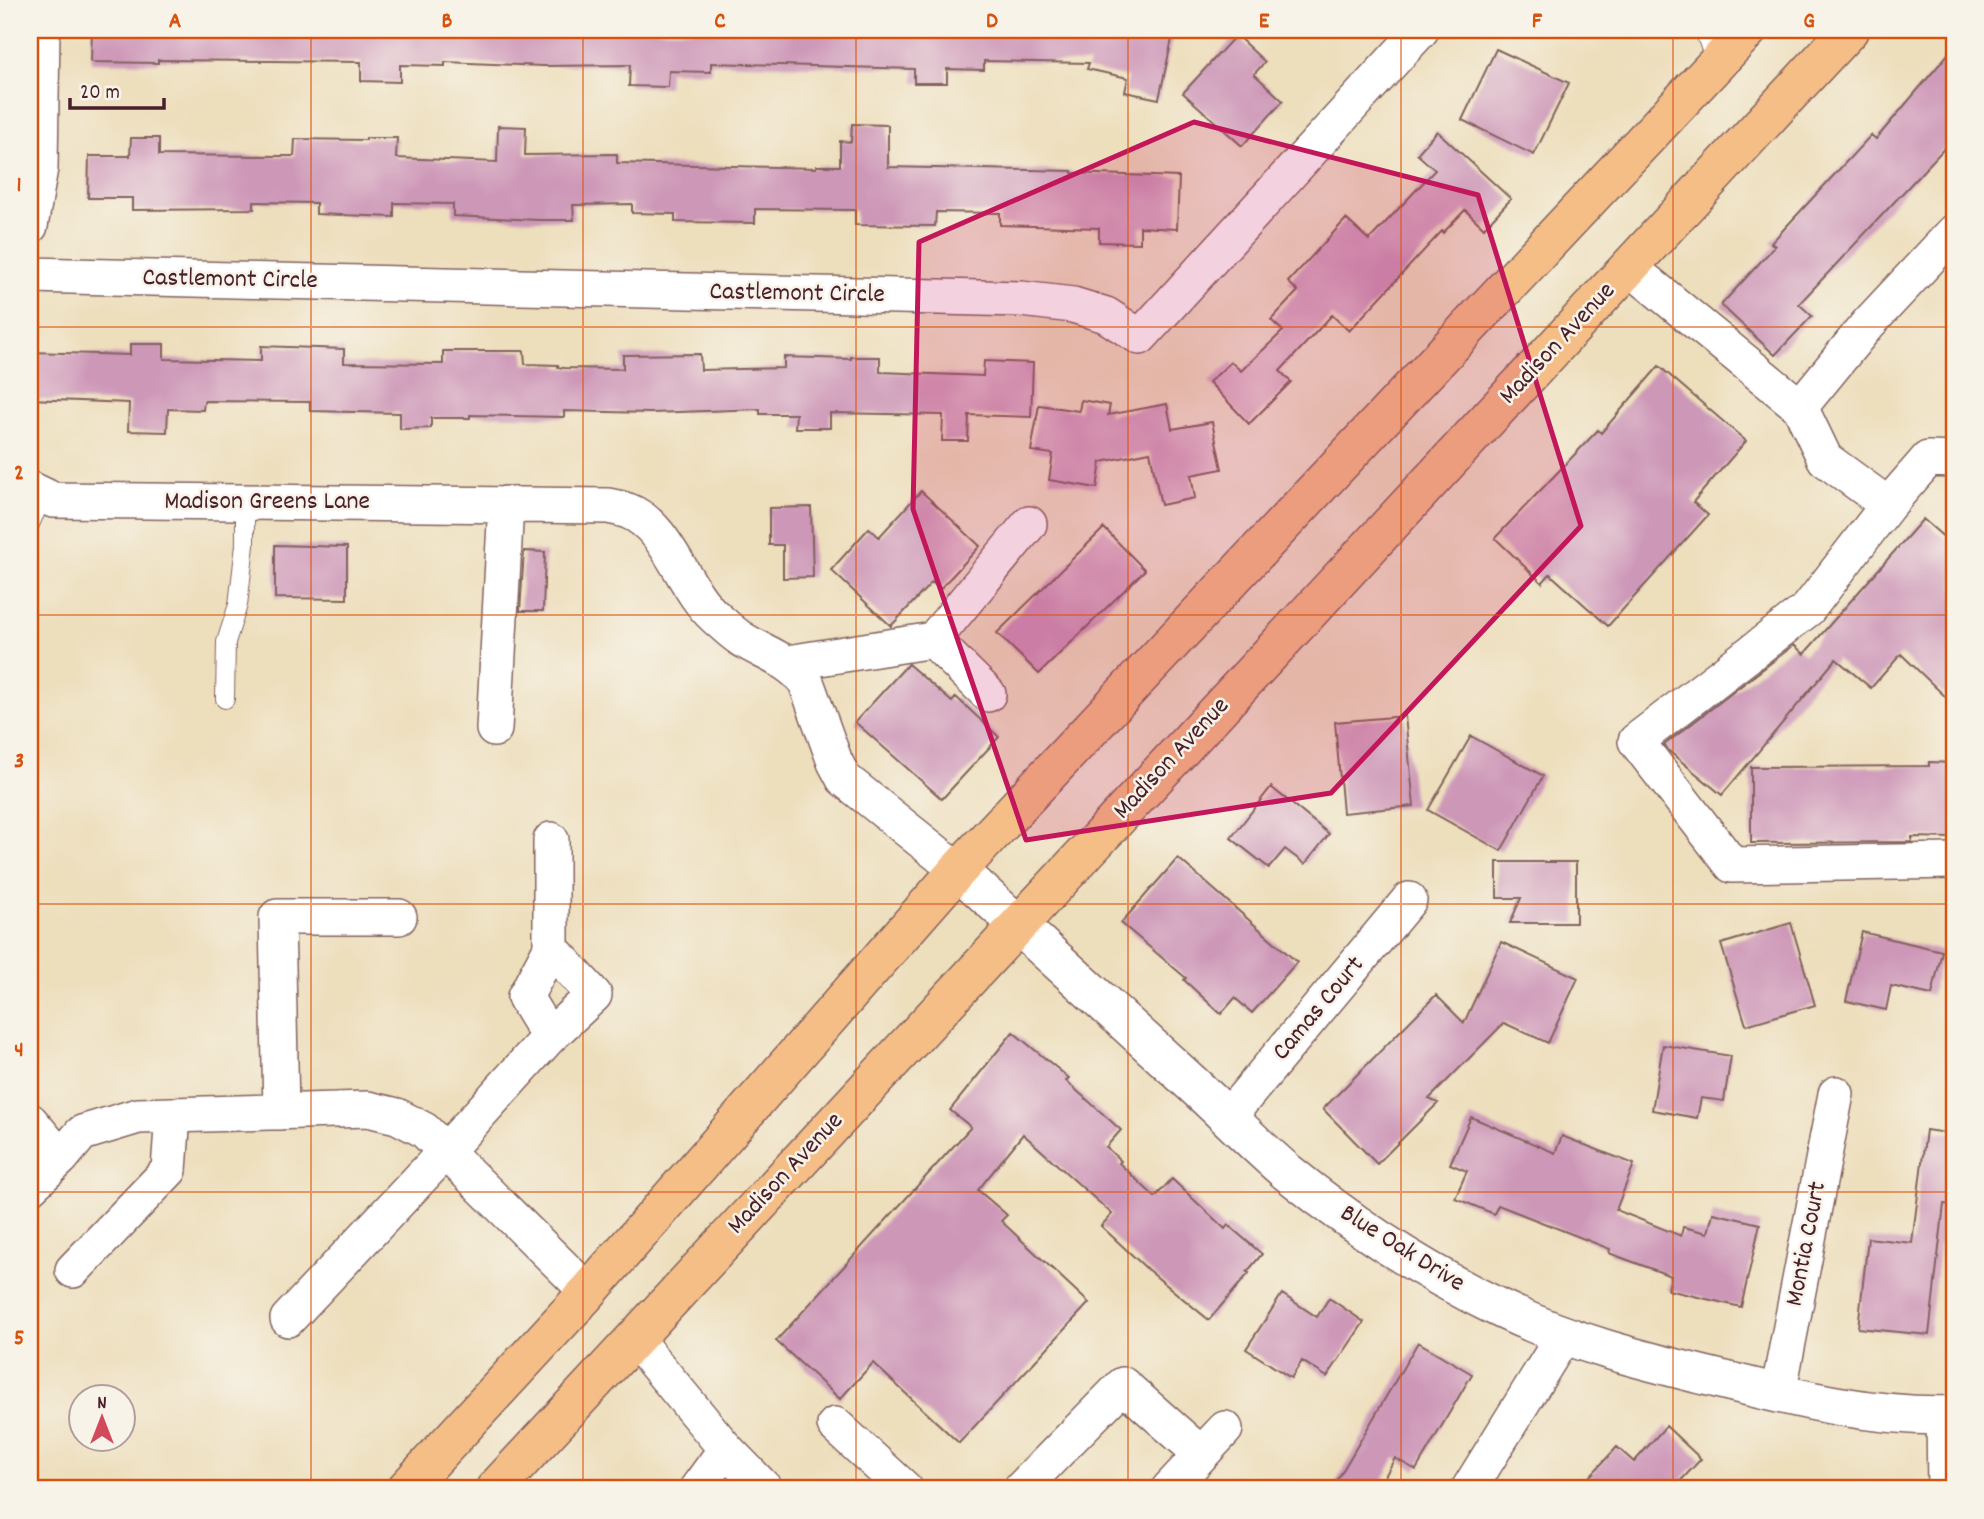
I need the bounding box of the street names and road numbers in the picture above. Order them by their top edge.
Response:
street label: Castlemont Circle [142,260,318,300]
street label: Castlemont Circle [709,274,885,314]
street label: Madison Avenue [1491,274,1625,414]
street label: Madison Greens Lane [164,484,370,521]
street label: Madison Avenue [1105,689,1239,829]
street label: Camas Court [1264,948,1374,1069]
street label: Madison Avenue [719,1104,853,1244]
street label: Montia Court [1777,1178,1837,1309]
street label: Blue Oak Drive [1332,1196,1472,1302]

